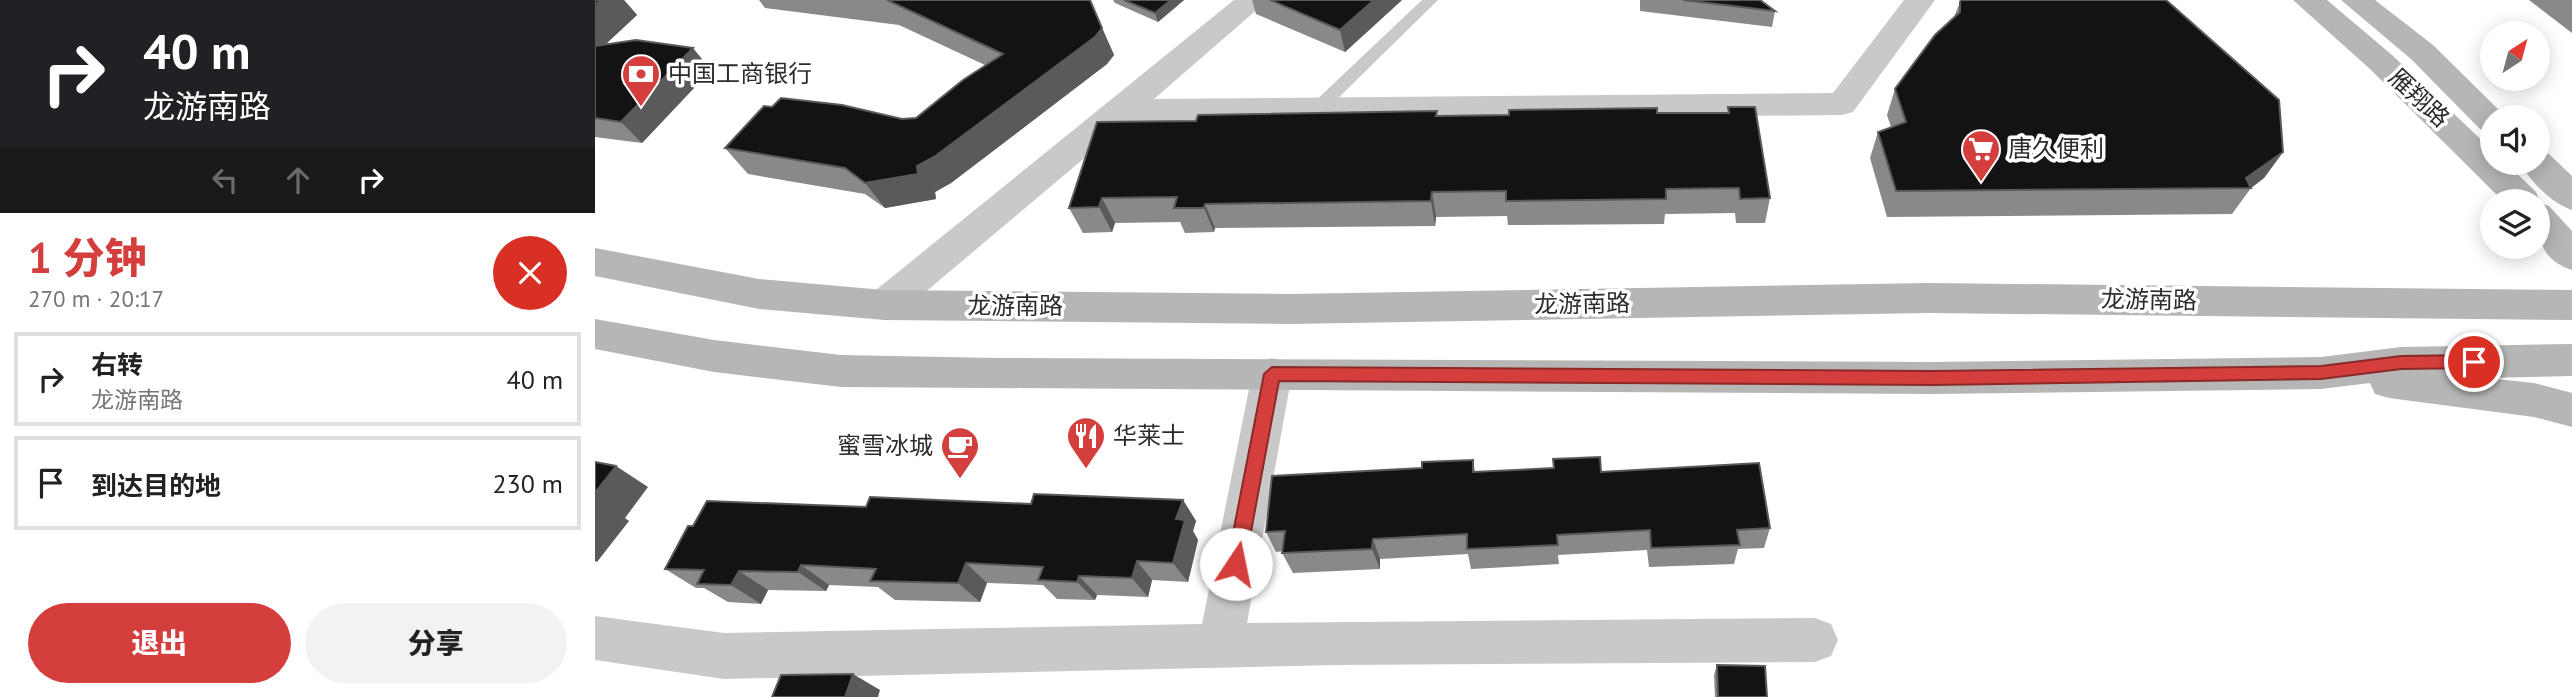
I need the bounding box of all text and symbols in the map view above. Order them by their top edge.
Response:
text: 40 m [143,19,250,83]
north arrow [2480,21,2550,91]
map controls [2480,21,2550,259]
icon: right [28,28,119,119]
bank icon: 中国工商银行 [620,53,662,108]
place label: 中国工商银行 [668,58,812,89]
street label: 雁翔路 [2382,62,2456,134]
text: 龙游南路 [143,85,271,127]
button: sound [2480,105,2550,175]
supermarket icon: 唐久便利 [1960,128,2002,183]
place label: 唐久便利 [2008,133,2104,164]
icon: left [206,161,244,199]
icon: ahead [279,161,317,199]
icon: right [352,161,390,199]
button: layers [2480,189,2550,259]
text: 1 分钟 [28,230,146,285]
button: close [493,236,567,310]
street label: 龙游南路 [2101,283,2197,316]
text: 270 m · 20:17 [28,284,164,313]
street label: 龙游南路 [1534,287,1630,320]
street label: 龙游南路 [967,290,1063,321]
pin [2444,332,2504,392]
icon: arrive [2455,343,2493,381]
text: 右转 [91,348,143,381]
icon: right [32,360,70,398]
text: 40 m [507,363,563,396]
text: 龙游南路 [91,385,183,414]
restaurant icon: 华莱士 [1065,415,1107,470]
place label: 华莱士 [1113,420,1185,451]
cafe icon: 蜜雪冰城 [939,425,981,480]
place label: 蜜雪冰城 [837,430,933,461]
icon: arrive [32,464,70,502]
text: 230 m [492,467,563,500]
text: 到达目的地 [91,469,221,502]
position arrow [1199,527,1273,601]
button: 退出 [28,603,291,683]
button: 分享 [305,603,567,683]

